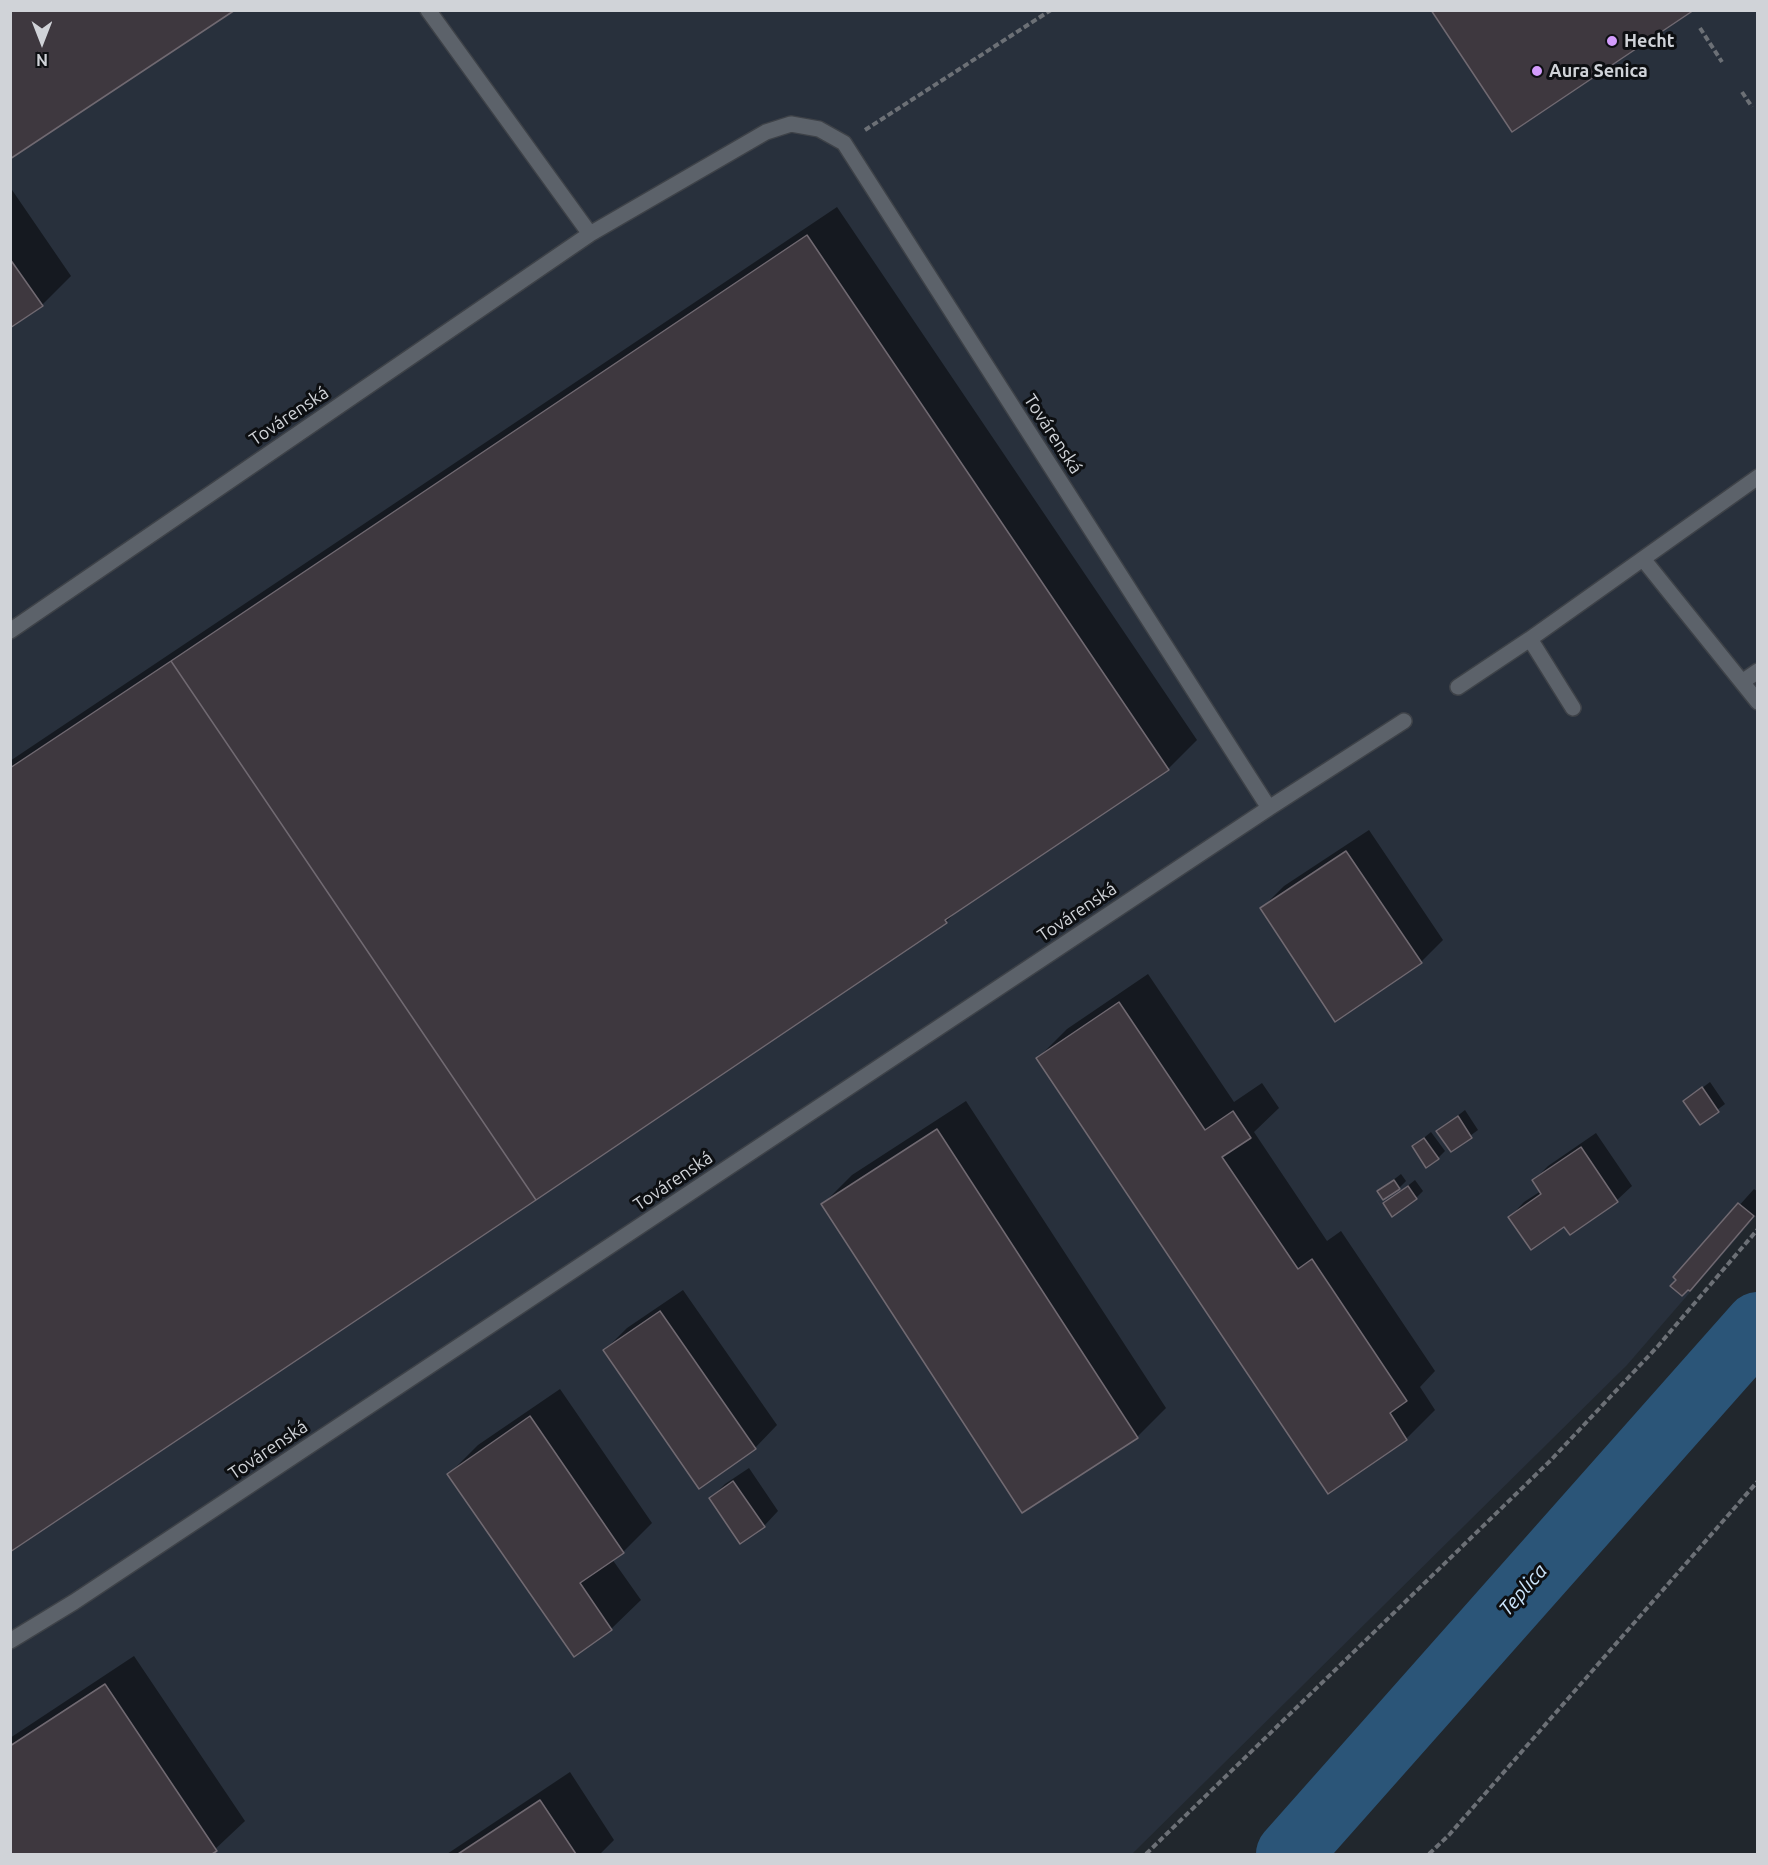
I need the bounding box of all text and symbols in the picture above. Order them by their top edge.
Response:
north arrow [12,12,72,72]
place label: Hecht [1624,30,1675,52]
marker: Hecht [1605,34,1619,48]
text: N [36,51,48,69]
place label: Aura Senica [1549,60,1648,82]
marker: Aura Senica [1530,64,1544,78]
street label: Továrenská [245,382,333,450]
street label: Továrenská [1019,390,1087,478]
street label: Továrenská [1033,878,1121,946]
street label: Továrenská [629,1147,717,1215]
street label: Továrenská [224,1416,312,1484]
water label: Teplica [1494,1559,1552,1621]

